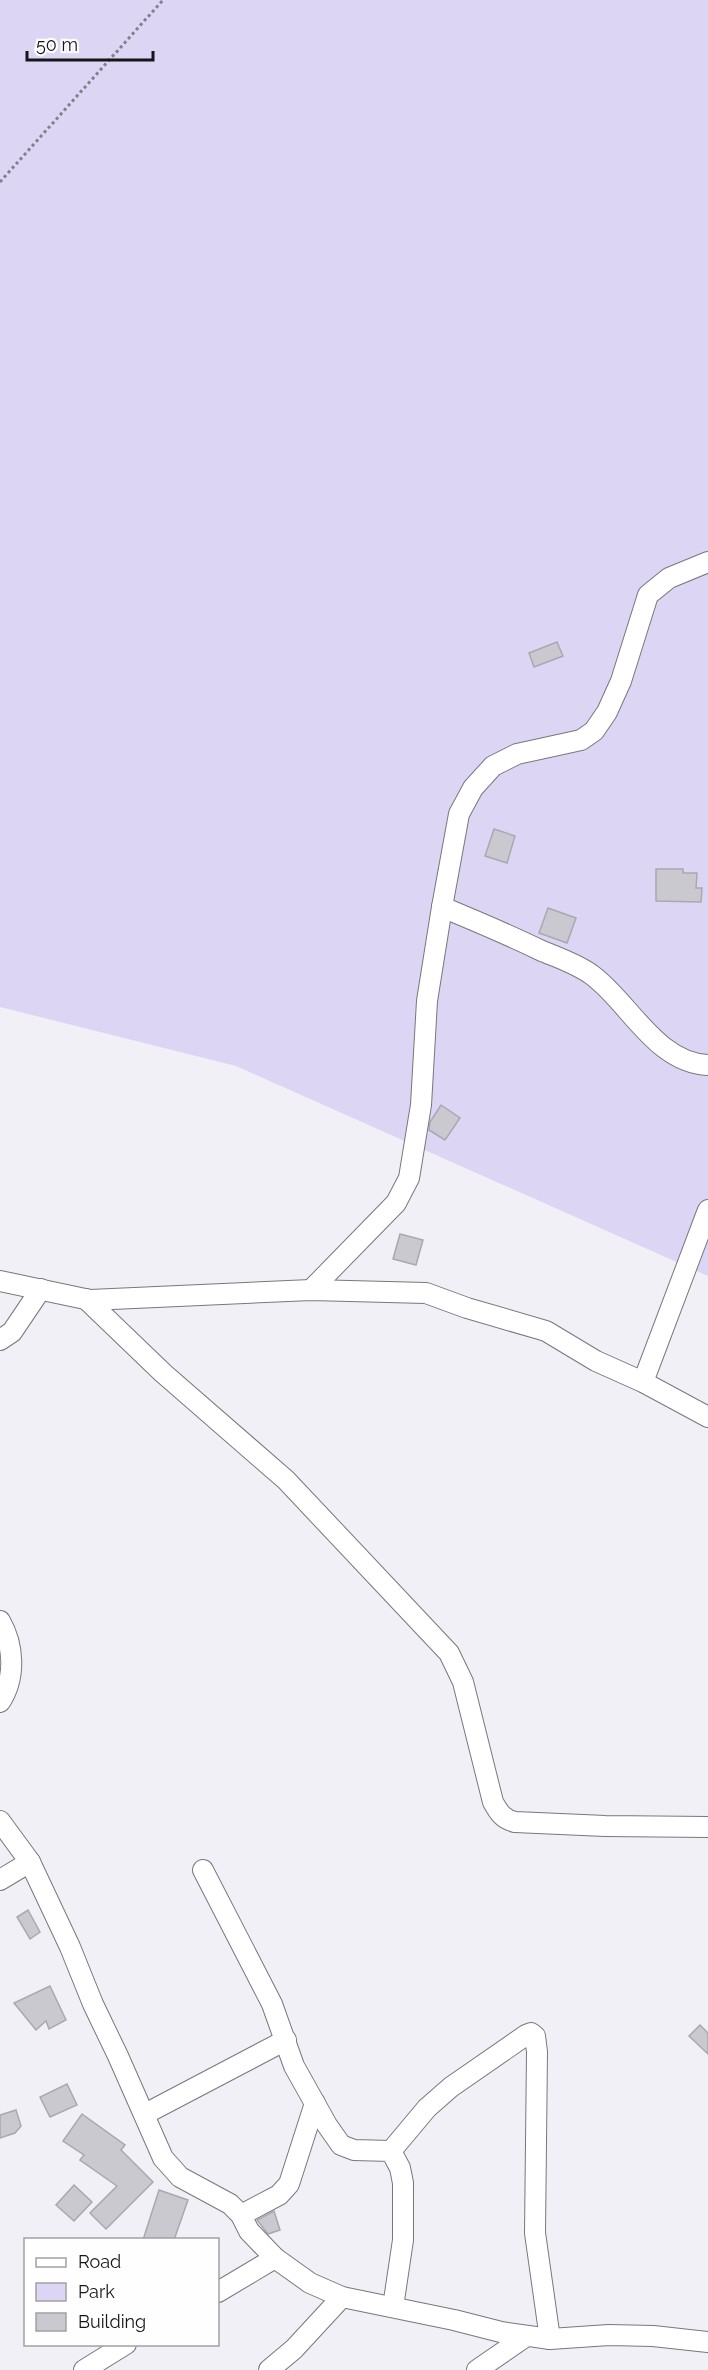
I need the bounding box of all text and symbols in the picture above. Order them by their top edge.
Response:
scale bar [27,24,153,62]
text: 50 m [36,34,78,55]
legend [24,2238,219,2346]
text: Road [78,2251,121,2272]
text: Park [78,2281,115,2302]
text: Building [78,2311,146,2332]

